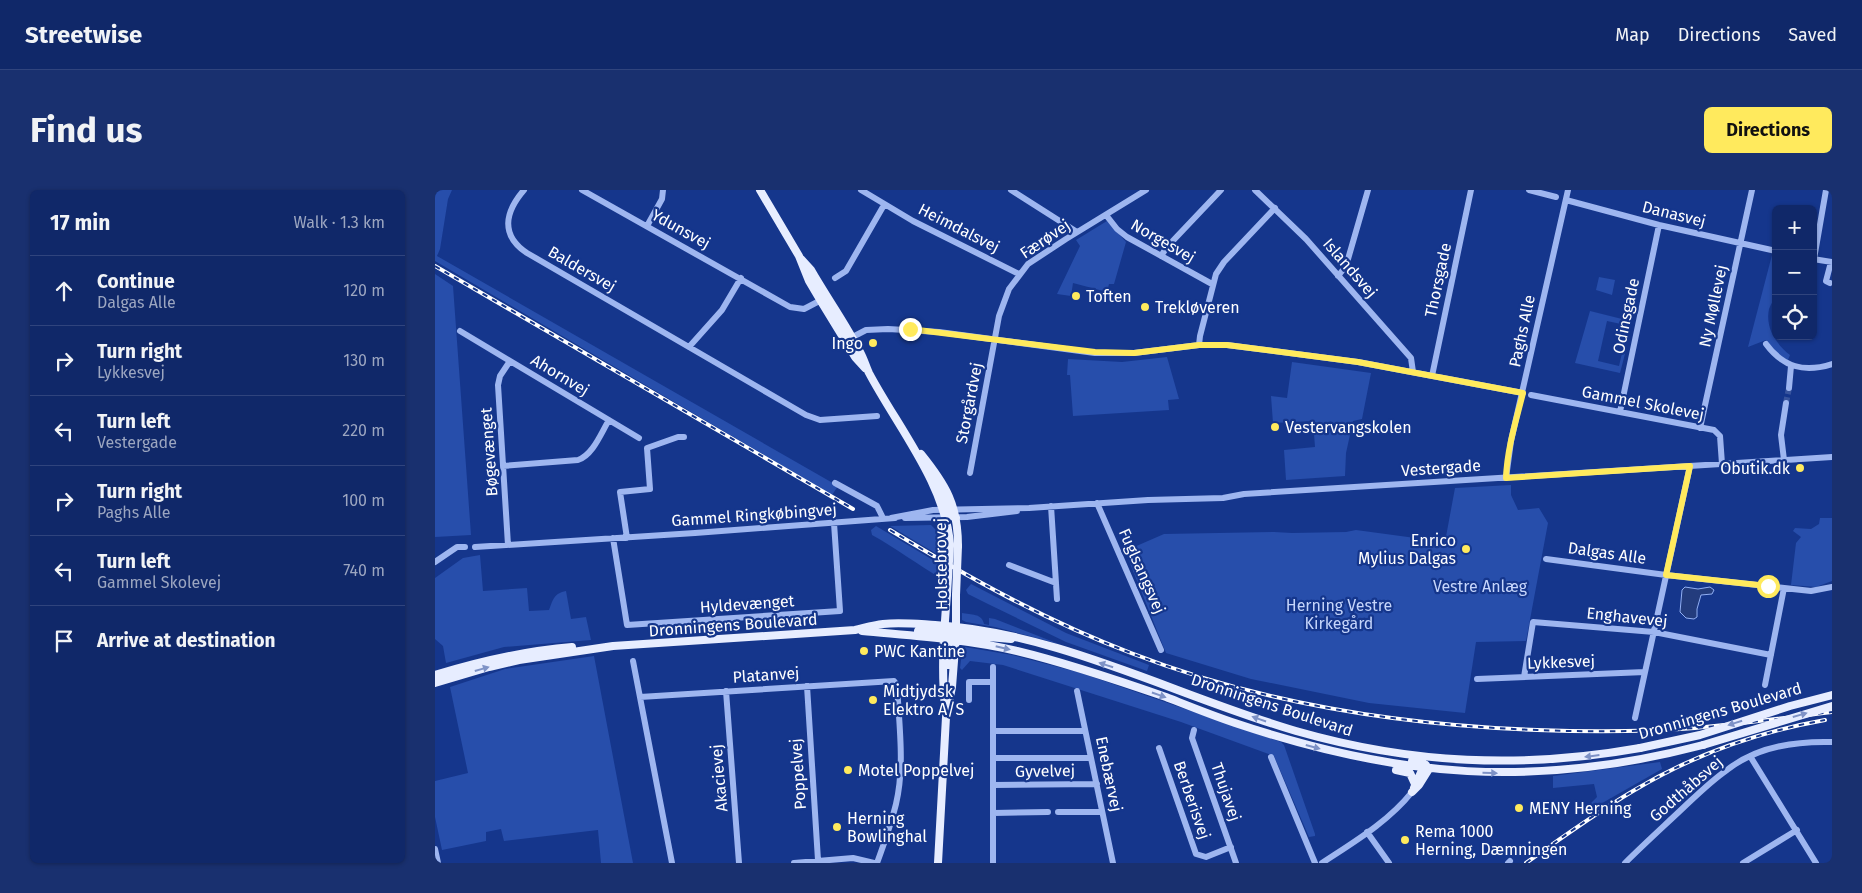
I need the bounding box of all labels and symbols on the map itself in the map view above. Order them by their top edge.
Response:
street label: Danasvej [1640,197,1708,231]
street label: Heimdalsvej [915,199,1003,257]
street label: Ydunsvej [648,205,714,253]
street label: Færøvej [1016,215,1074,263]
street label: Norgesvej [1127,215,1199,267]
street label: Islandsvej [1319,234,1381,302]
street label: Thorsgade [1421,241,1455,319]
street label: Baldersvej [545,242,619,296]
street label: Ny Møllevej [1695,263,1731,349]
street label: Odinsgade [1609,276,1643,356]
place label: Toften [1086,287,1132,306]
marker: Toften [1070,290,1082,302]
street label: Paghs Alle [1505,293,1539,369]
place label: Trekløveren [1155,298,1240,317]
marker: Trekløveren [1139,301,1151,313]
route end [899,318,922,341]
place label: Ingo [831,334,863,353]
marker: Ingo [867,337,879,349]
street label: Ahornvej [528,350,592,400]
street label: Storgårdvej [952,361,986,445]
street label: Gammel Skolevej [1580,382,1706,424]
street label: Bøgevænget [476,407,502,497]
place label: Vestervangskolen [1285,418,1412,437]
marker: Vestervangskolen [1269,421,1281,433]
street label: Vestergade [1400,456,1482,480]
place label: Obutik.dk [1720,459,1791,478]
marker: Obutik.dk [1794,462,1806,474]
street label: Gammel Ringkøbingvej [671,500,837,530]
street label: Holstebrovej [931,518,951,610]
street label: Fuglsangsvej [1115,525,1169,617]
place label: Enrico Mylius Dalgas [1358,531,1456,568]
street label: Dalgas Alle [1567,538,1647,568]
marker: Enrico Mylius Dalgas [1460,543,1472,555]
route start [1757,575,1780,598]
park label: Vestre Anlæg [1433,577,1528,596]
street label: Hyldevænget [699,591,795,617]
park label: Herning Vestre Kirkegård [1286,596,1392,633]
street label: Enghavevej [1586,603,1668,631]
street label: Dronningens Boulevard [648,610,818,640]
place label: PWC Kantine [874,642,965,661]
one-way arrow [995,644,1011,652]
marker: PWC Kantine [858,645,870,657]
street label: Lykkesvej [1527,651,1595,673]
one-way arrow [1098,661,1113,669]
street label: Platanvej [732,663,800,687]
one-way arrow [474,665,489,673]
street label: Dronningens Boulevard [1189,670,1355,740]
street label: Dronningens Boulevard [1636,679,1804,743]
place label: Midtjydsk Elektro A/S [883,682,965,719]
one-way arrow [1151,692,1166,699]
marker: Midtjydsk Elektro A/S [867,694,879,706]
one-way arrow [1792,710,1807,718]
one-way arrow [1252,714,1267,722]
one-way arrow [1727,720,1742,728]
street label: Enebærvej [1092,735,1126,813]
street label: Poppelvej [786,738,810,810]
street label: Akacievej [707,743,731,813]
one-way arrow [1305,743,1320,751]
one-way arrow [1583,752,1599,760]
street label: Godthåbsvej [1646,752,1726,826]
street label: Berberisvej [1170,758,1214,842]
street label: Thujavej [1207,760,1245,824]
place label: Motel Poppelvej [858,761,974,780]
street label: Gyvelvej [1015,761,1075,781]
marker: Motel Poppelvej [842,764,854,776]
one-way arrow [1482,769,1498,777]
place label: MENY Herning [1529,799,1632,818]
marker: MENY Herning [1513,802,1525,814]
place label: Herning Bowlinghal [847,809,927,846]
marker: Herning Bowlinghal [831,821,843,833]
place label: Rema 1000 Herning, Dæmningen [1415,822,1567,859]
marker: Rema 1000 Herning, Dæmningen [1399,834,1411,846]

